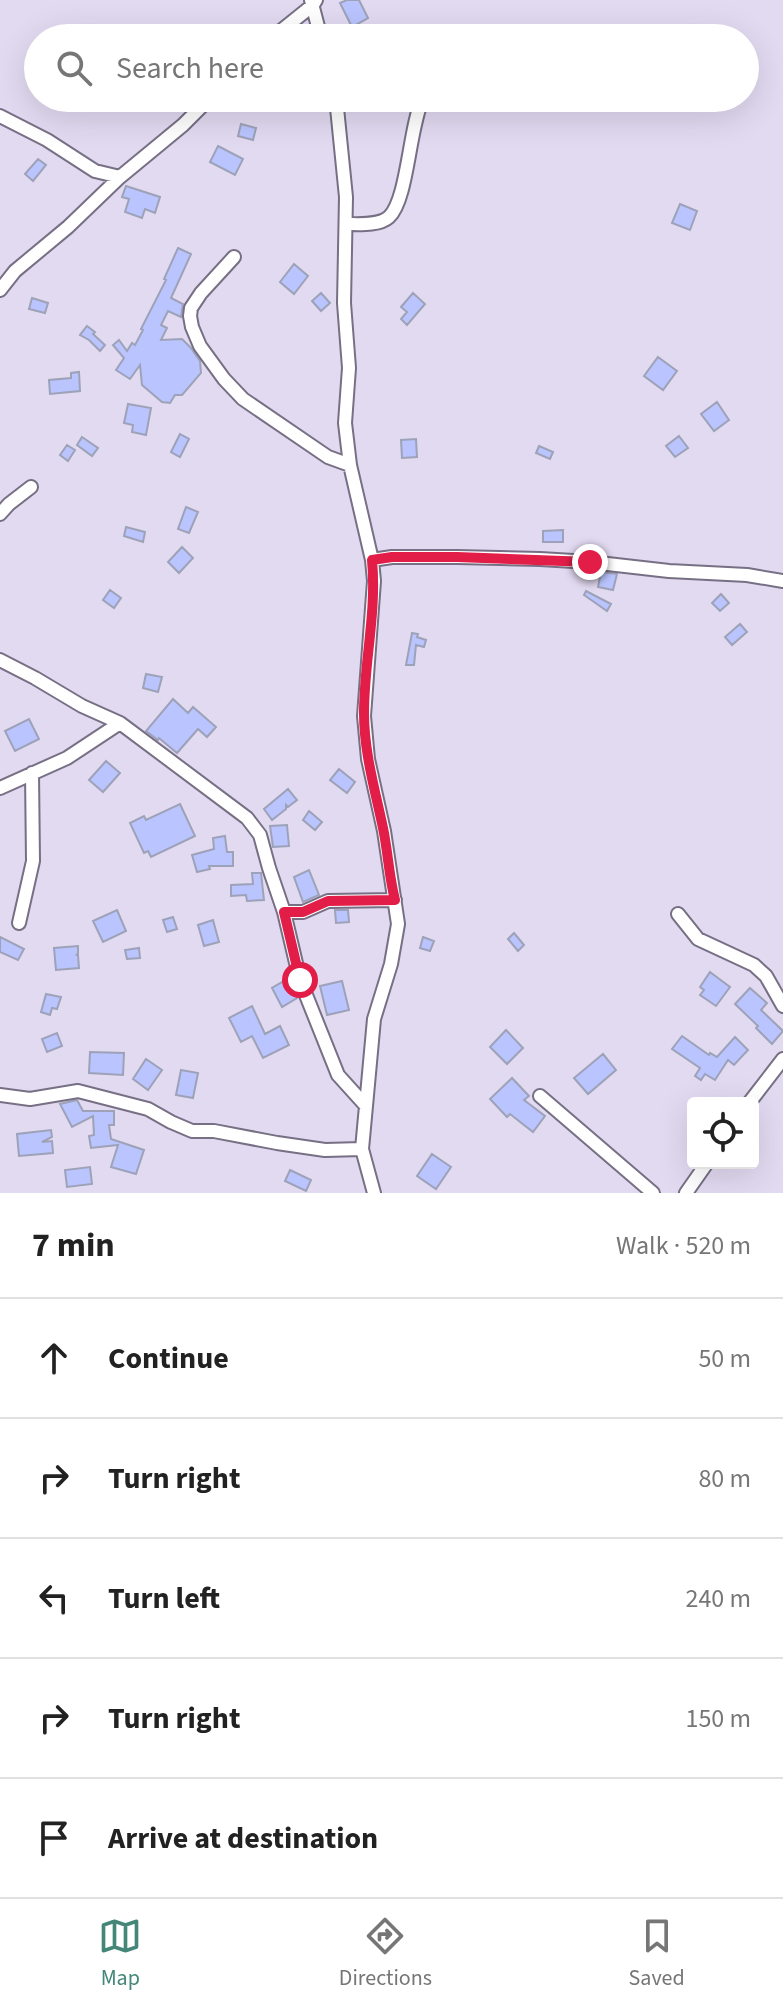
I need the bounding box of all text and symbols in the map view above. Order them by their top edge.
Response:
search box [24,24,759,112]
icon: search [52,46,96,90]
text: Search here [116,47,264,90]
route end [572,544,608,580]
route start [282,962,318,998]
map controls [687,1097,759,1169]
button: locate [687,1097,759,1169]
text: 7 min [32,1221,115,1270]
text: Walk · 520 m [616,1227,751,1264]
icon: ahead [32,1336,76,1380]
text: Continue [108,1337,229,1380]
text: 50 m [698,1340,751,1377]
icon: right [32,1456,76,1500]
text: Turn right [108,1457,240,1500]
text: 80 m [698,1460,751,1497]
icon: left [32,1576,76,1620]
text: Turn left [108,1577,220,1620]
text: 240 m [685,1580,751,1617]
icon: right [32,1696,76,1740]
text: Turn right [108,1697,240,1740]
text: 150 m [685,1700,751,1737]
icon: arrive [32,1816,76,1860]
text: Arrive at destination [108,1817,378,1860]
tab: Map [98,1914,142,1994]
tab: Directions [339,1914,432,1994]
tab: Saved [629,1914,685,1994]

